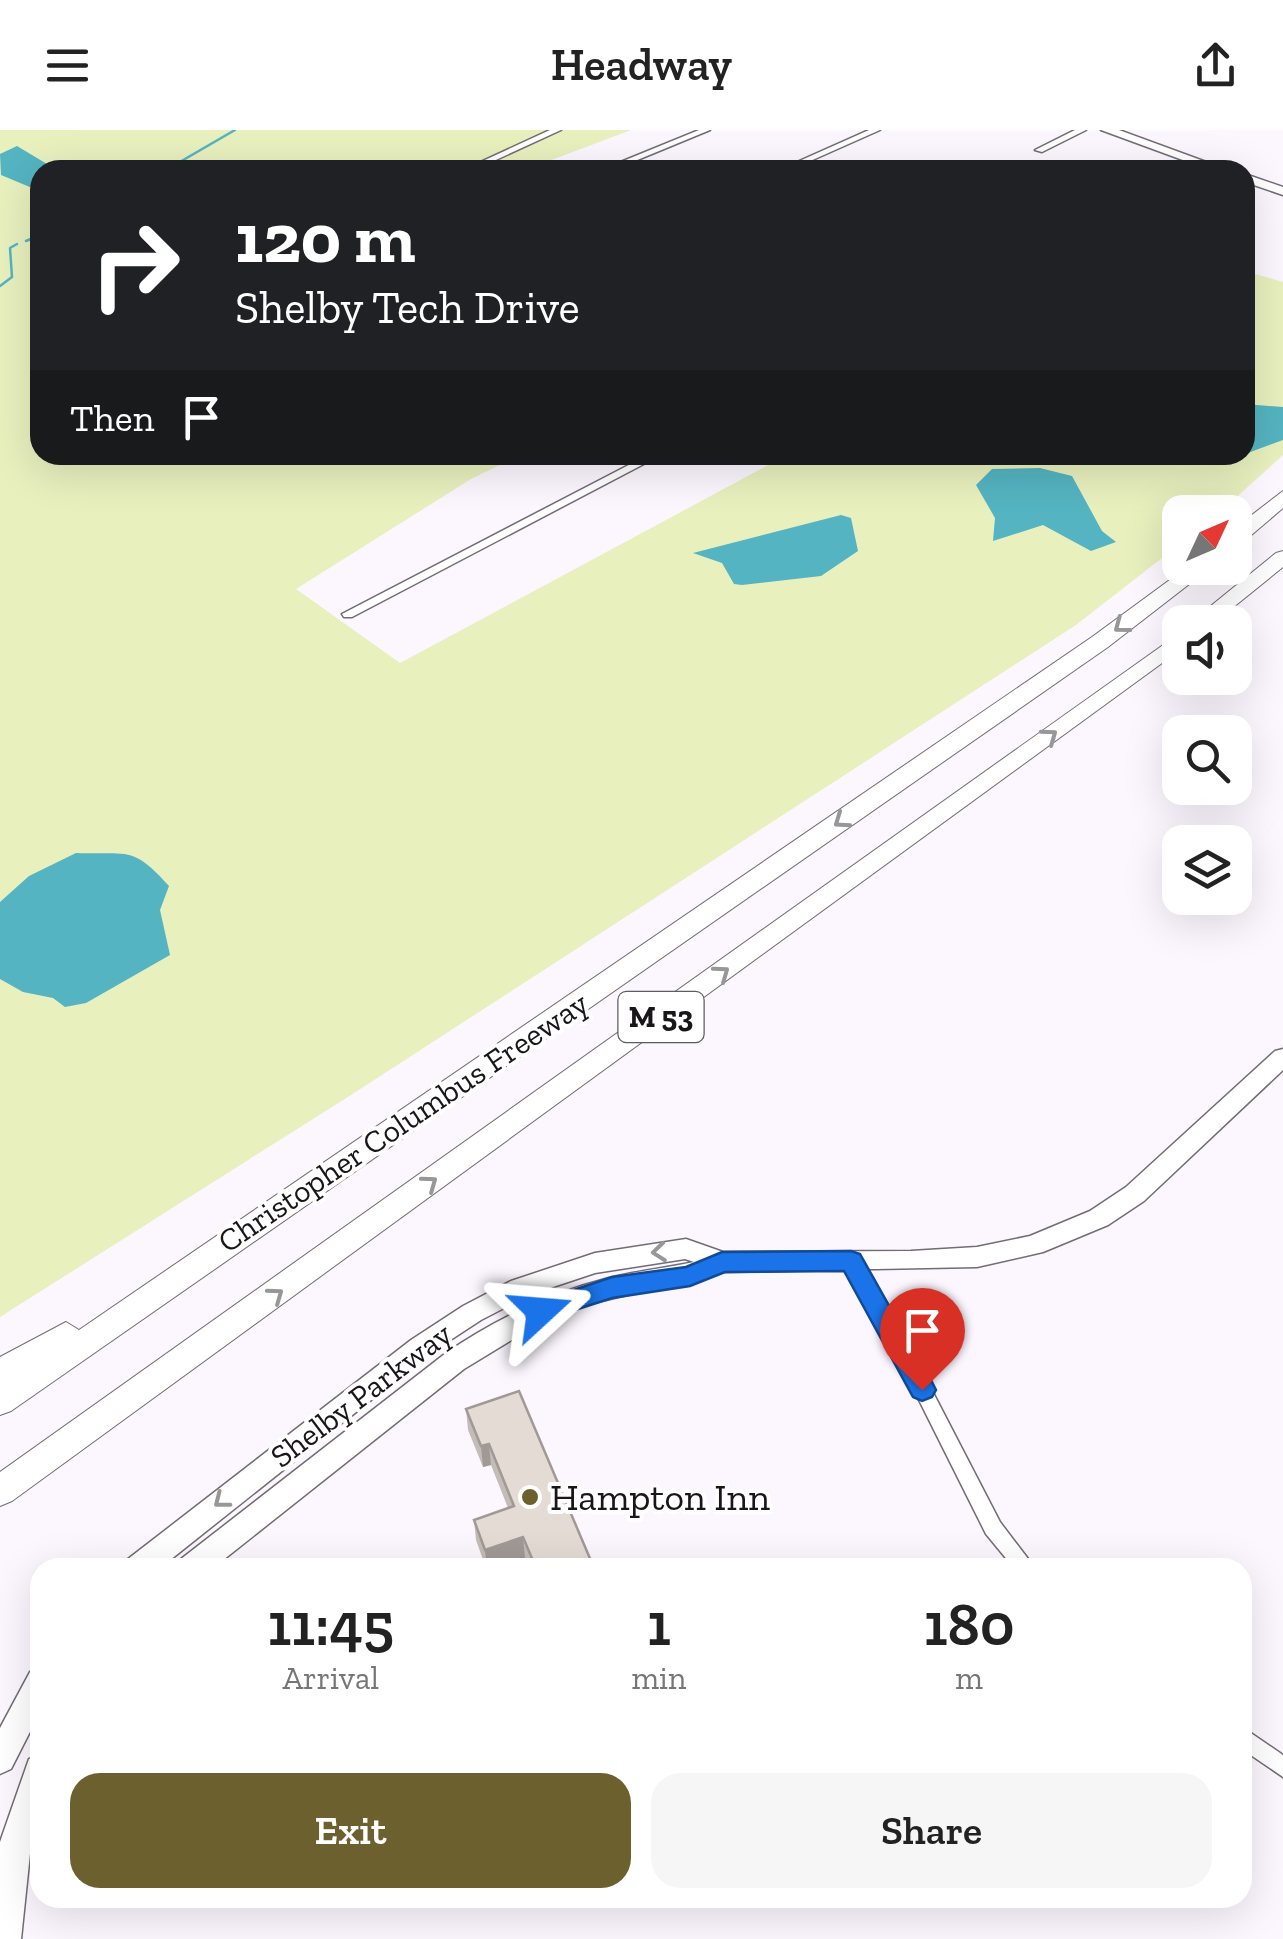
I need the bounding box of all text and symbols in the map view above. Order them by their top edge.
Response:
icon: menu [40,38,95,93]
text: Headway [551,38,732,92]
icon: share [1188,38,1243,93]
text: 120 m [235,196,416,280]
icon: right [70,200,200,330]
text: Shelby Tech Drive [235,281,580,335]
icon: arrive [174,390,229,445]
text: Then [70,395,154,441]
north arrow [1162,495,1252,585]
map controls [1162,495,1252,915]
button: sound [1162,605,1252,695]
one-way arrow [1114,615,1132,632]
button: search [1162,715,1252,805]
one-way arrow [1039,730,1057,748]
one-way arrow [834,809,853,827]
button: layers [1162,825,1252,915]
one-way arrow [711,967,729,985]
street label: Christopher Columbus Freeway [211,983,596,1260]
road number: M 53 [618,992,704,1042]
one-way arrow [419,1177,438,1196]
one-way arrow [651,1241,667,1262]
position arrow [489,1259,593,1363]
pin [880,1288,965,1391]
one-way arrow [265,1289,283,1306]
icon: arrive [895,1303,950,1358]
street label: Shelby Parkway [263,1314,460,1475]
place label: Hampton Inn [550,1474,770,1520]
marker: Hampton Inn [519,1486,541,1508]
one-way arrow [214,1489,232,1507]
text: 11:45 [267,1588,394,1660]
text: 1 [647,1588,671,1660]
text: 180 [924,1588,1015,1660]
text: Arrival [283,1659,379,1697]
text: min [631,1659,686,1697]
text: m [955,1659,983,1697]
button: Exit [70,1773,631,1888]
button: Share [651,1773,1212,1888]

